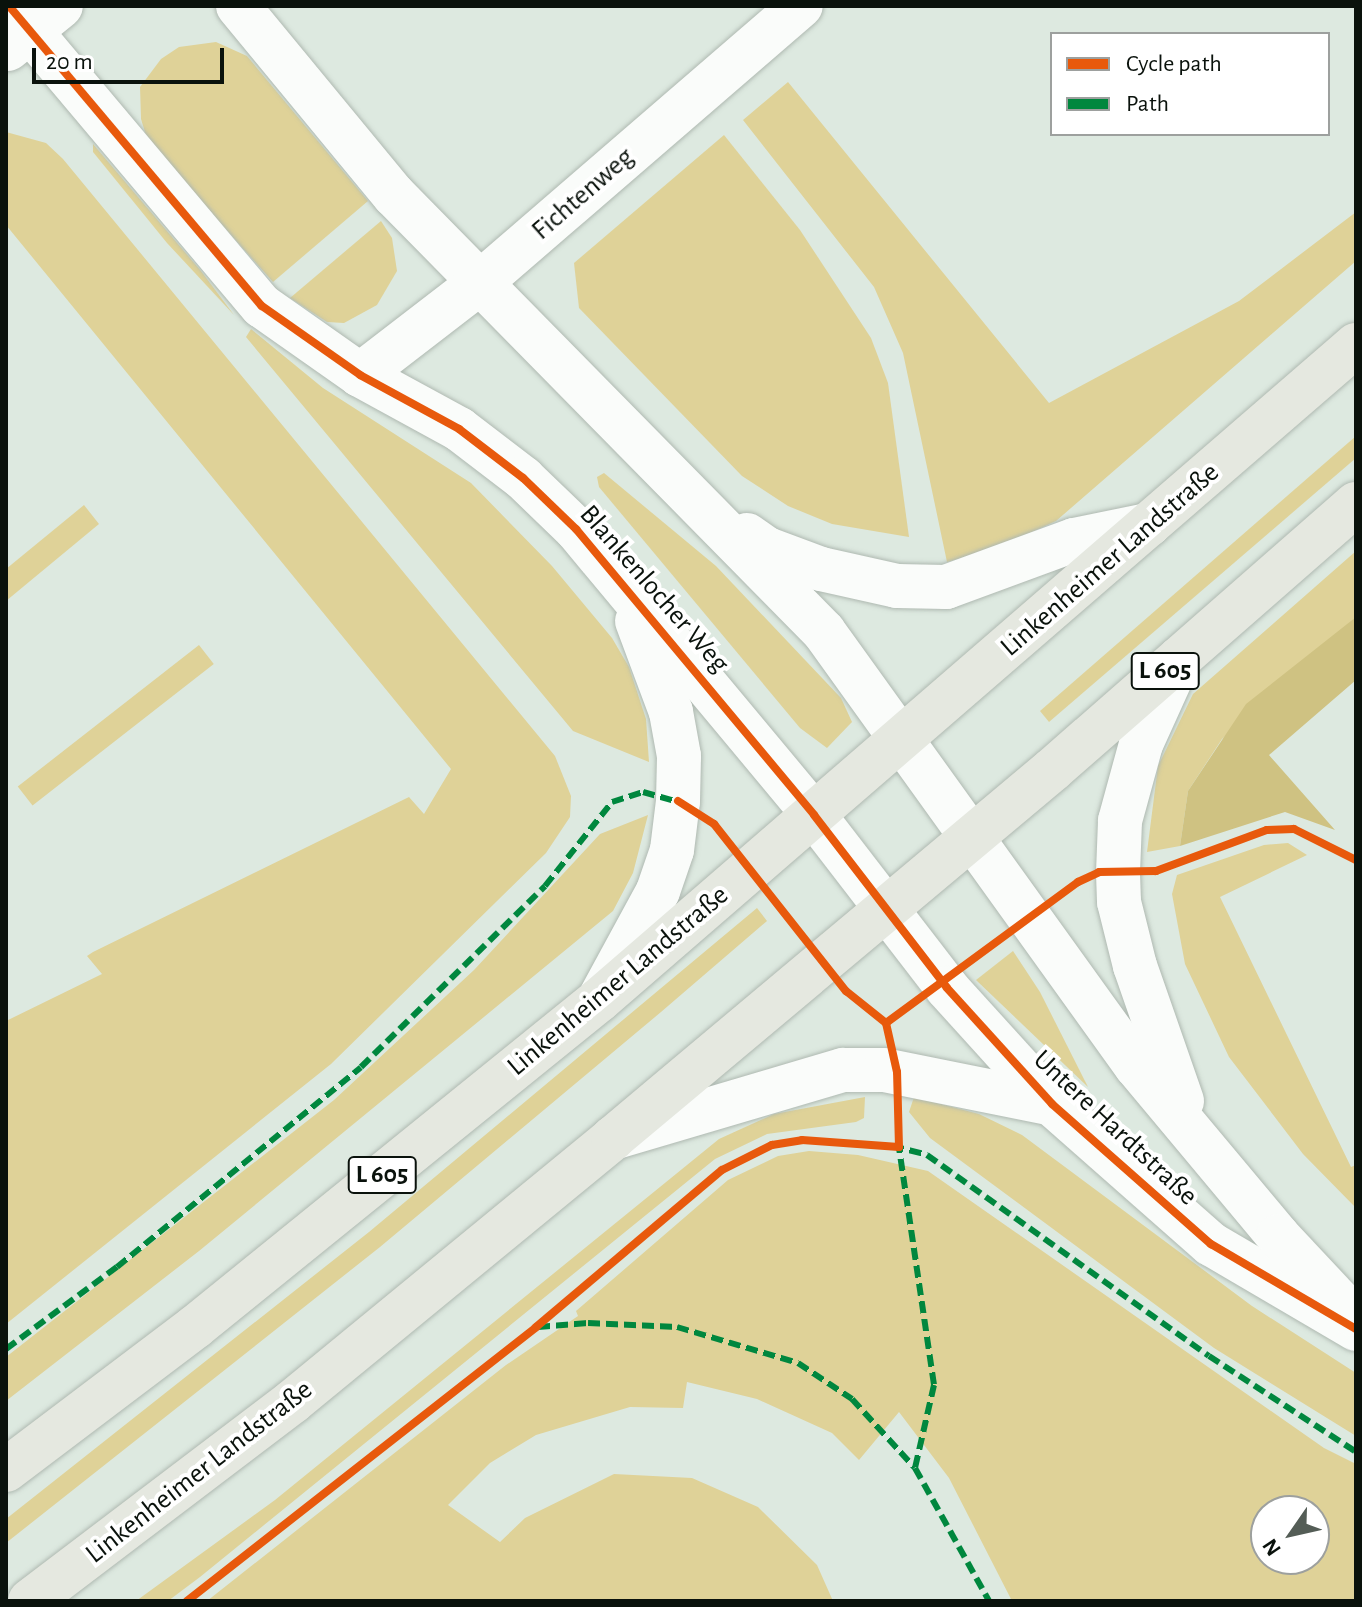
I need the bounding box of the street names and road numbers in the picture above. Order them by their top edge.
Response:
street label: Fichtenweg [525,141,641,247]
street label: Linkenheimer Landstraße [994,456,1226,664]
street label: Blankenlocher Weg [572,498,736,680]
road number: L 605 [1129,649,1201,693]
street label: Linkenheimer Landstraße [501,879,735,1083]
street label: Untere Hardtstraße [1026,1043,1204,1213]
road number: L 605 [346,1153,418,1197]
street label: Linkenheimer Landstraße [79,1373,319,1571]

